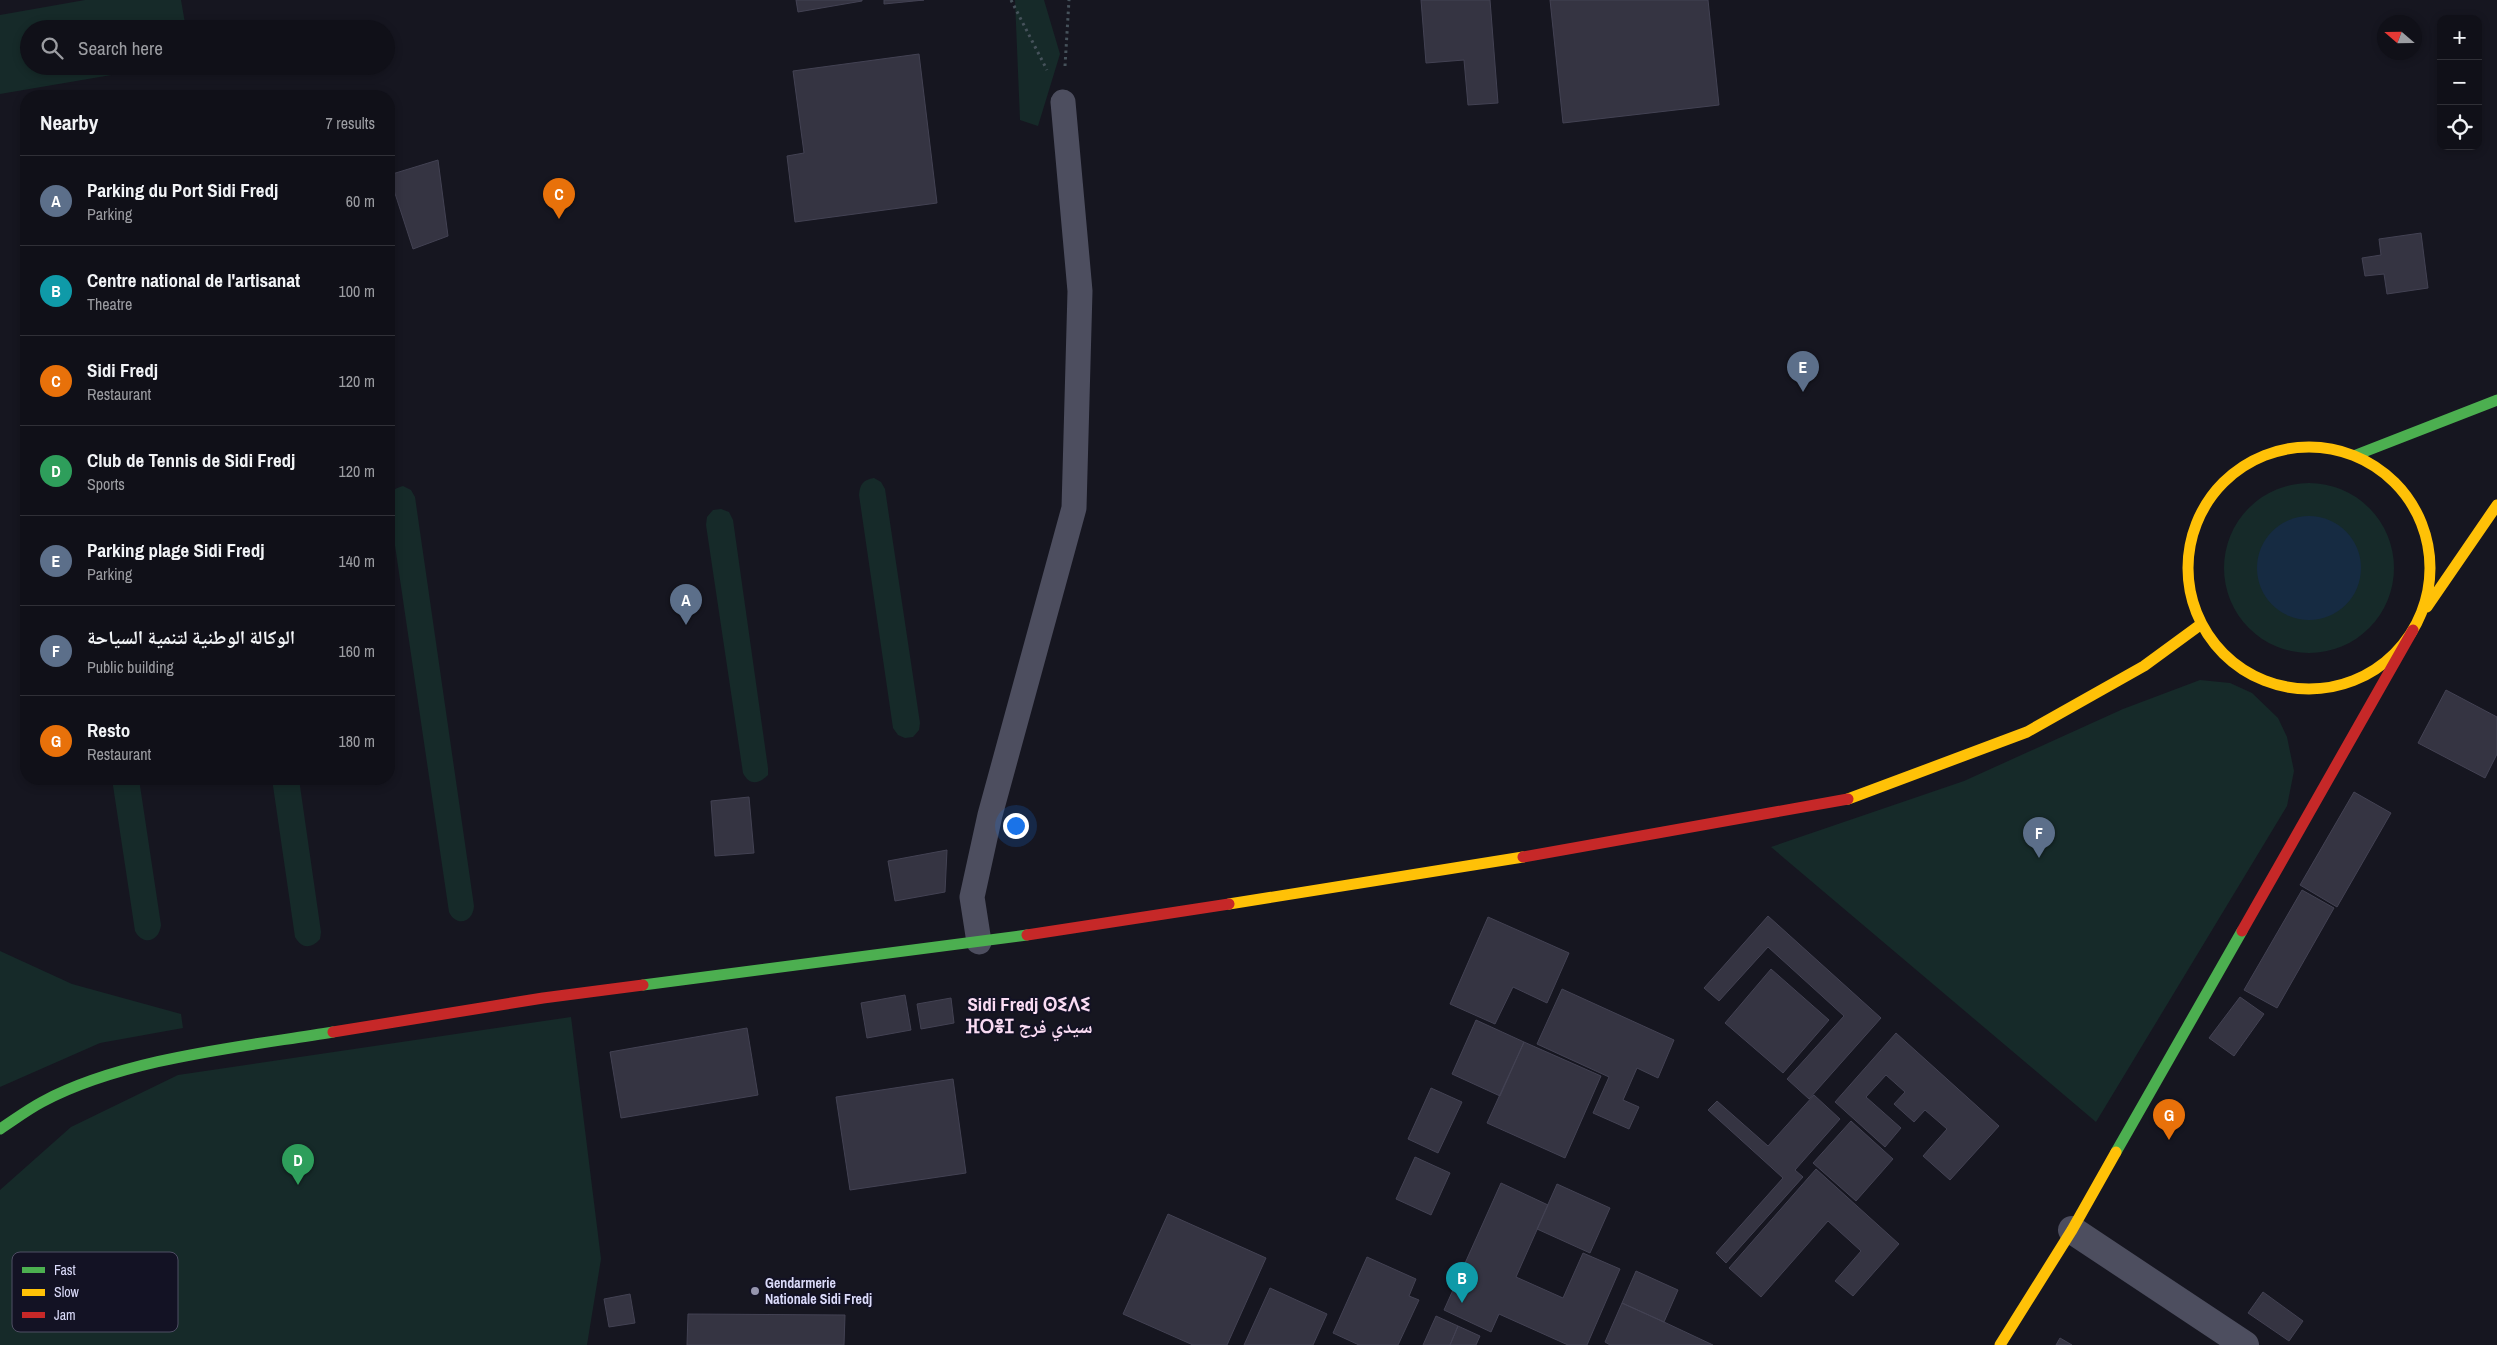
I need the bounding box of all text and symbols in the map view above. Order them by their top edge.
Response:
north arrow [2377,15,2422,60]
map controls [2437,15,2482,150]
button: + [2437,15,2482,60]
search box [20,20,395,75]
icon: search [38,34,66,62]
text: Search here [78,35,163,61]
button: − [2437,60,2482,105]
button: locate [2437,105,2482,150]
text: Nearby [40,108,98,137]
text: 7 results [325,112,375,134]
text: Parking du Port Sidi Fredj [87,177,278,203]
pin: C [543,178,575,219]
text: A [51,190,61,212]
text: 60 m [346,190,375,212]
text: Parking [87,203,132,225]
text: Centre national de l'artisanat [87,267,300,293]
text: B [51,280,61,302]
text: 100 m [339,280,375,302]
text: Theatre [87,293,132,315]
pin: E [1787,351,1819,392]
text: Sidi Fredj [87,357,158,383]
text: C [51,370,61,392]
text: 120 m [339,370,375,392]
text: Restaurant [87,383,151,405]
text: Club de Tennis de Sidi Fredj [87,447,295,473]
text: D [51,460,61,482]
text: 120 m [339,460,375,482]
text: Sports [87,473,125,495]
text: Parking plage Sidi Fredj [87,537,265,563]
text: E [52,550,60,572]
text: 140 m [339,550,375,572]
text: Parking [87,563,132,585]
pin: A [670,584,702,625]
text: الوكالة الوطنية لتنمية السياحة [87,624,295,650]
text: F [52,640,60,662]
text: 160 m [339,640,375,662]
text: Public building [87,656,174,678]
text: Resto [87,717,130,743]
text: G [51,730,61,752]
text: 180 m [339,730,375,752]
text: Restaurant [87,743,151,765]
your location [1003,813,1029,839]
pin: F [2023,817,2055,858]
district label: Sidi Fredj ⵙⵉⴷⵉ ⴼⵔⴻⵊ سيدي فرج [966,991,1092,1042]
pin: G [2153,1099,2185,1140]
pin: D [282,1144,314,1185]
legend [12,1252,178,1332]
text: Fast [54,1261,76,1279]
pin: B [1446,1262,1478,1303]
place label: Gendarmerie Nationale Sidi Fredj [765,1274,872,1308]
text: Slow [54,1283,80,1301]
marker: Gendarmerie Nationale Sidi Fredj [749,1285,761,1297]
text: Jam [54,1306,76,1324]

